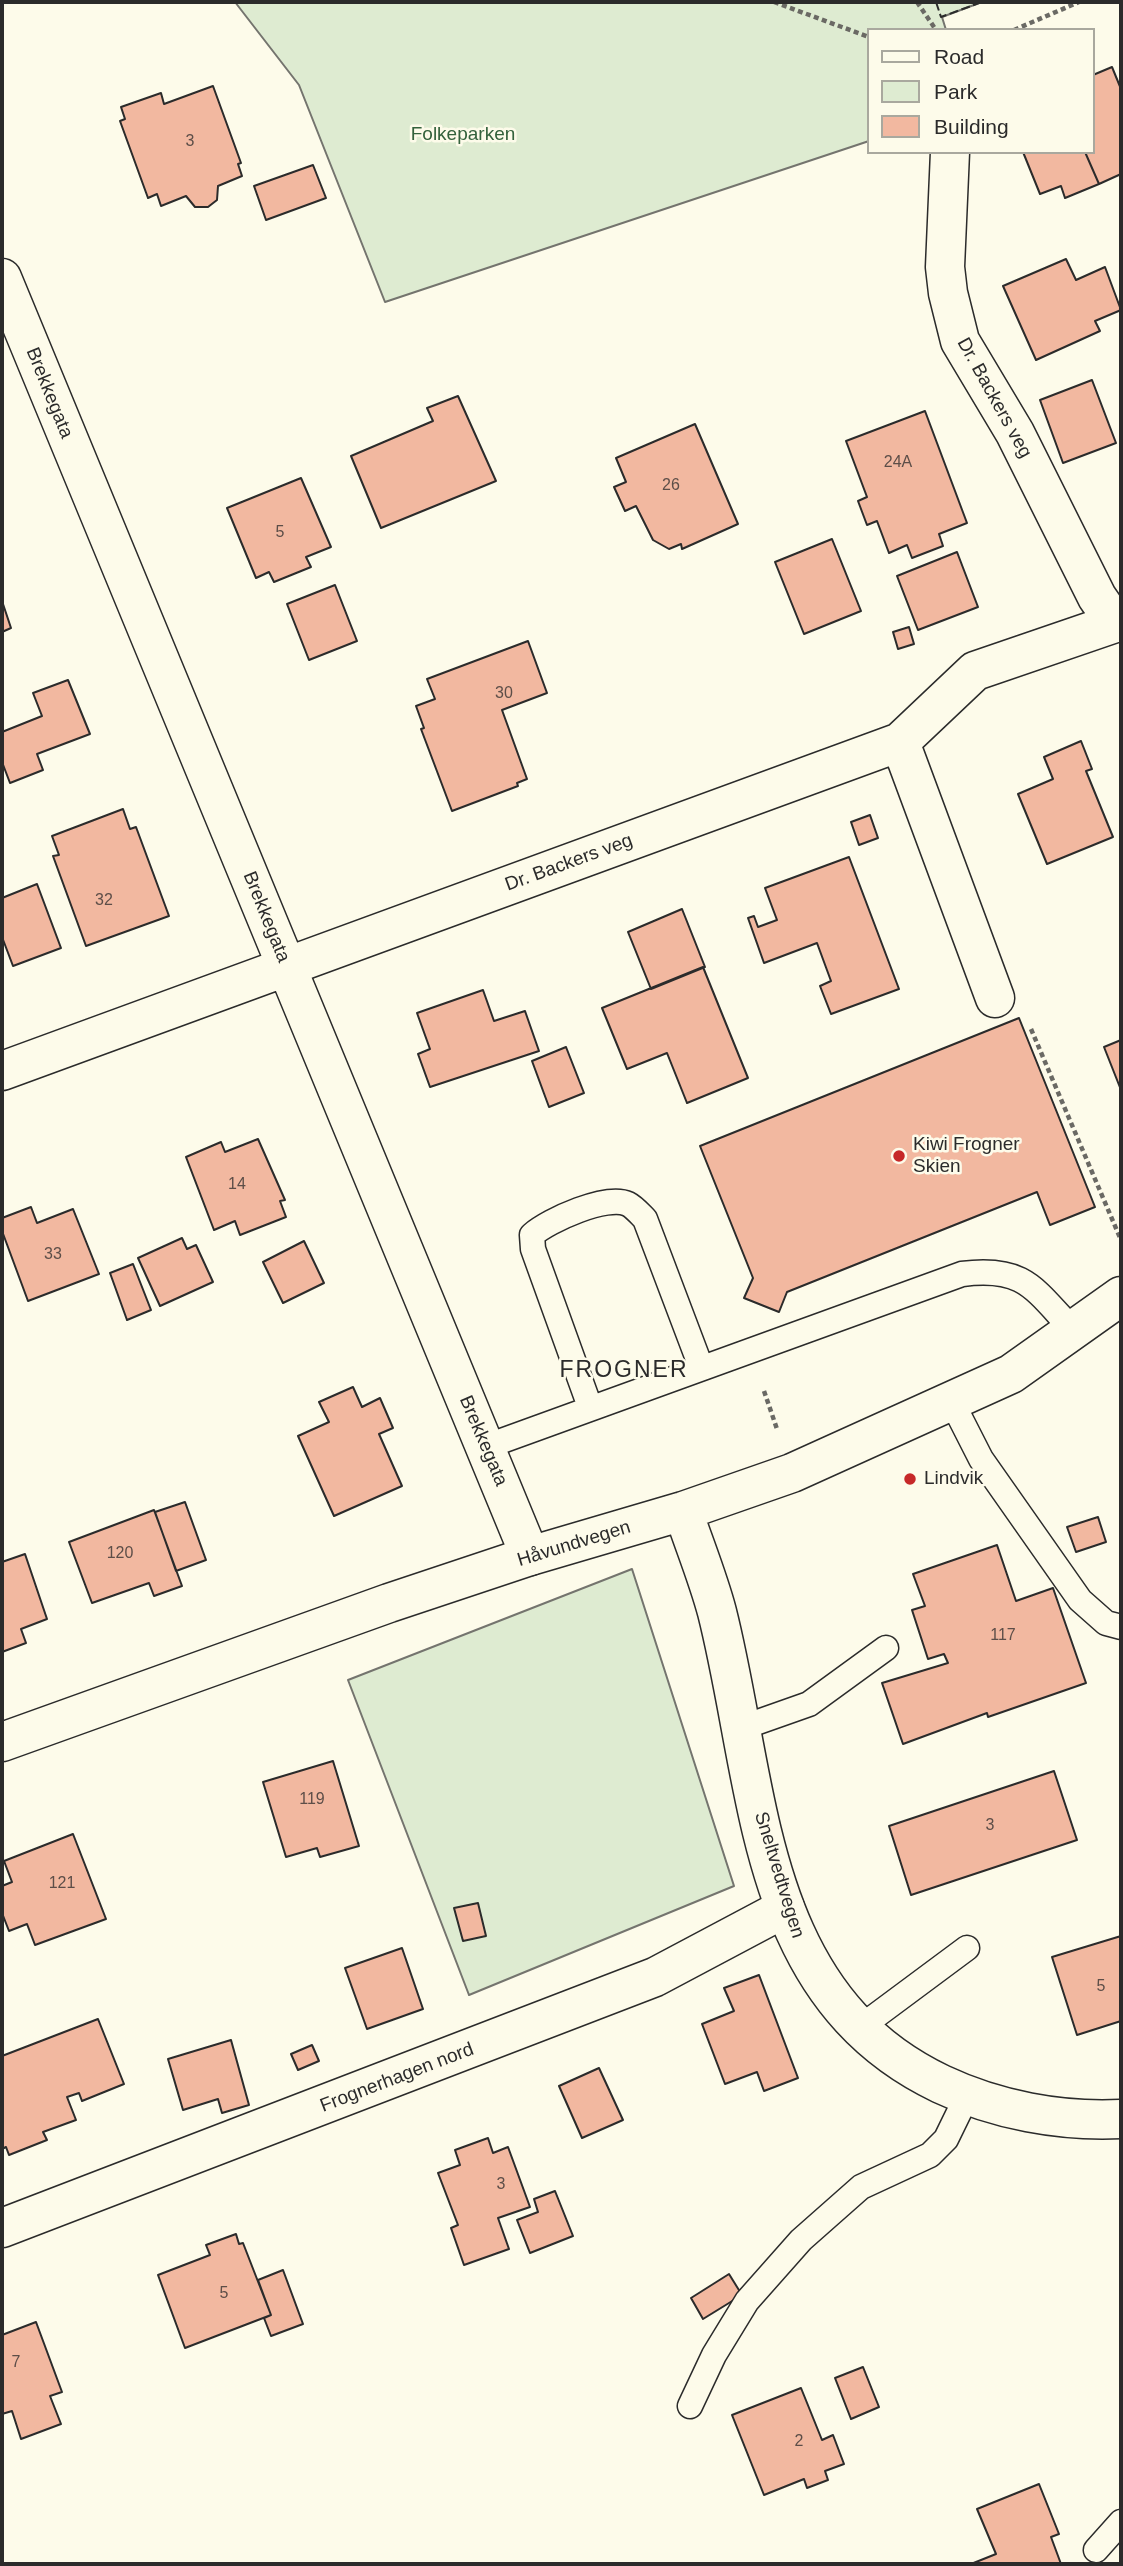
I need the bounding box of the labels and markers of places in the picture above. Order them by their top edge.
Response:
place label: Kiwi Frogner Skien [913,1134,1020,1178]
marker: Kiwi Frogner Skien [891,1148,907,1164]
place label: Lindvik [924,1468,983,1490]
marker: Lindvik [902,1471,918,1487]

